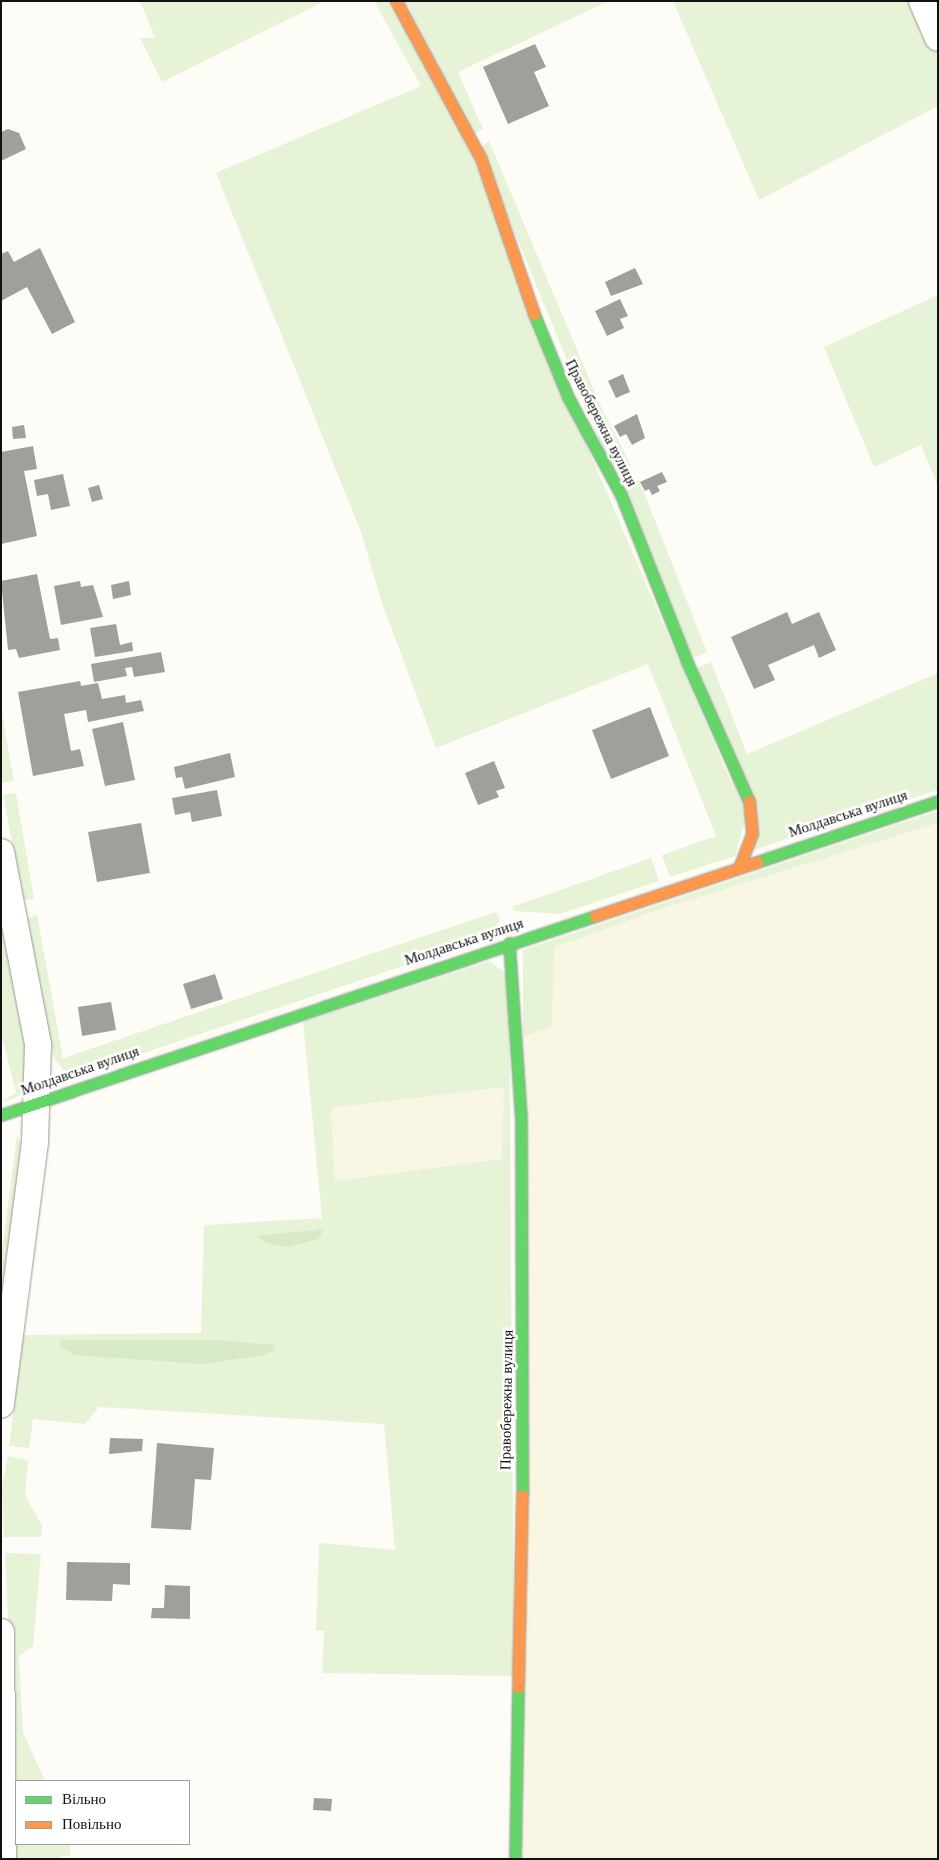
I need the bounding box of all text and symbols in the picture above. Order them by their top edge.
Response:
street label: Правобережна вулиця [561,356,641,490]
street label: Молдавська вулиця [786,786,910,842]
street label: Молдавська вулиця [402,914,526,970]
street label: Молдавська вулиця [19,1042,141,1100]
street label: Правобережна вулиця [497,1330,517,1470]
legend [15,1780,190,1845]
text: Вільно [62,1791,106,1807]
text: Повільно [62,1816,121,1832]

